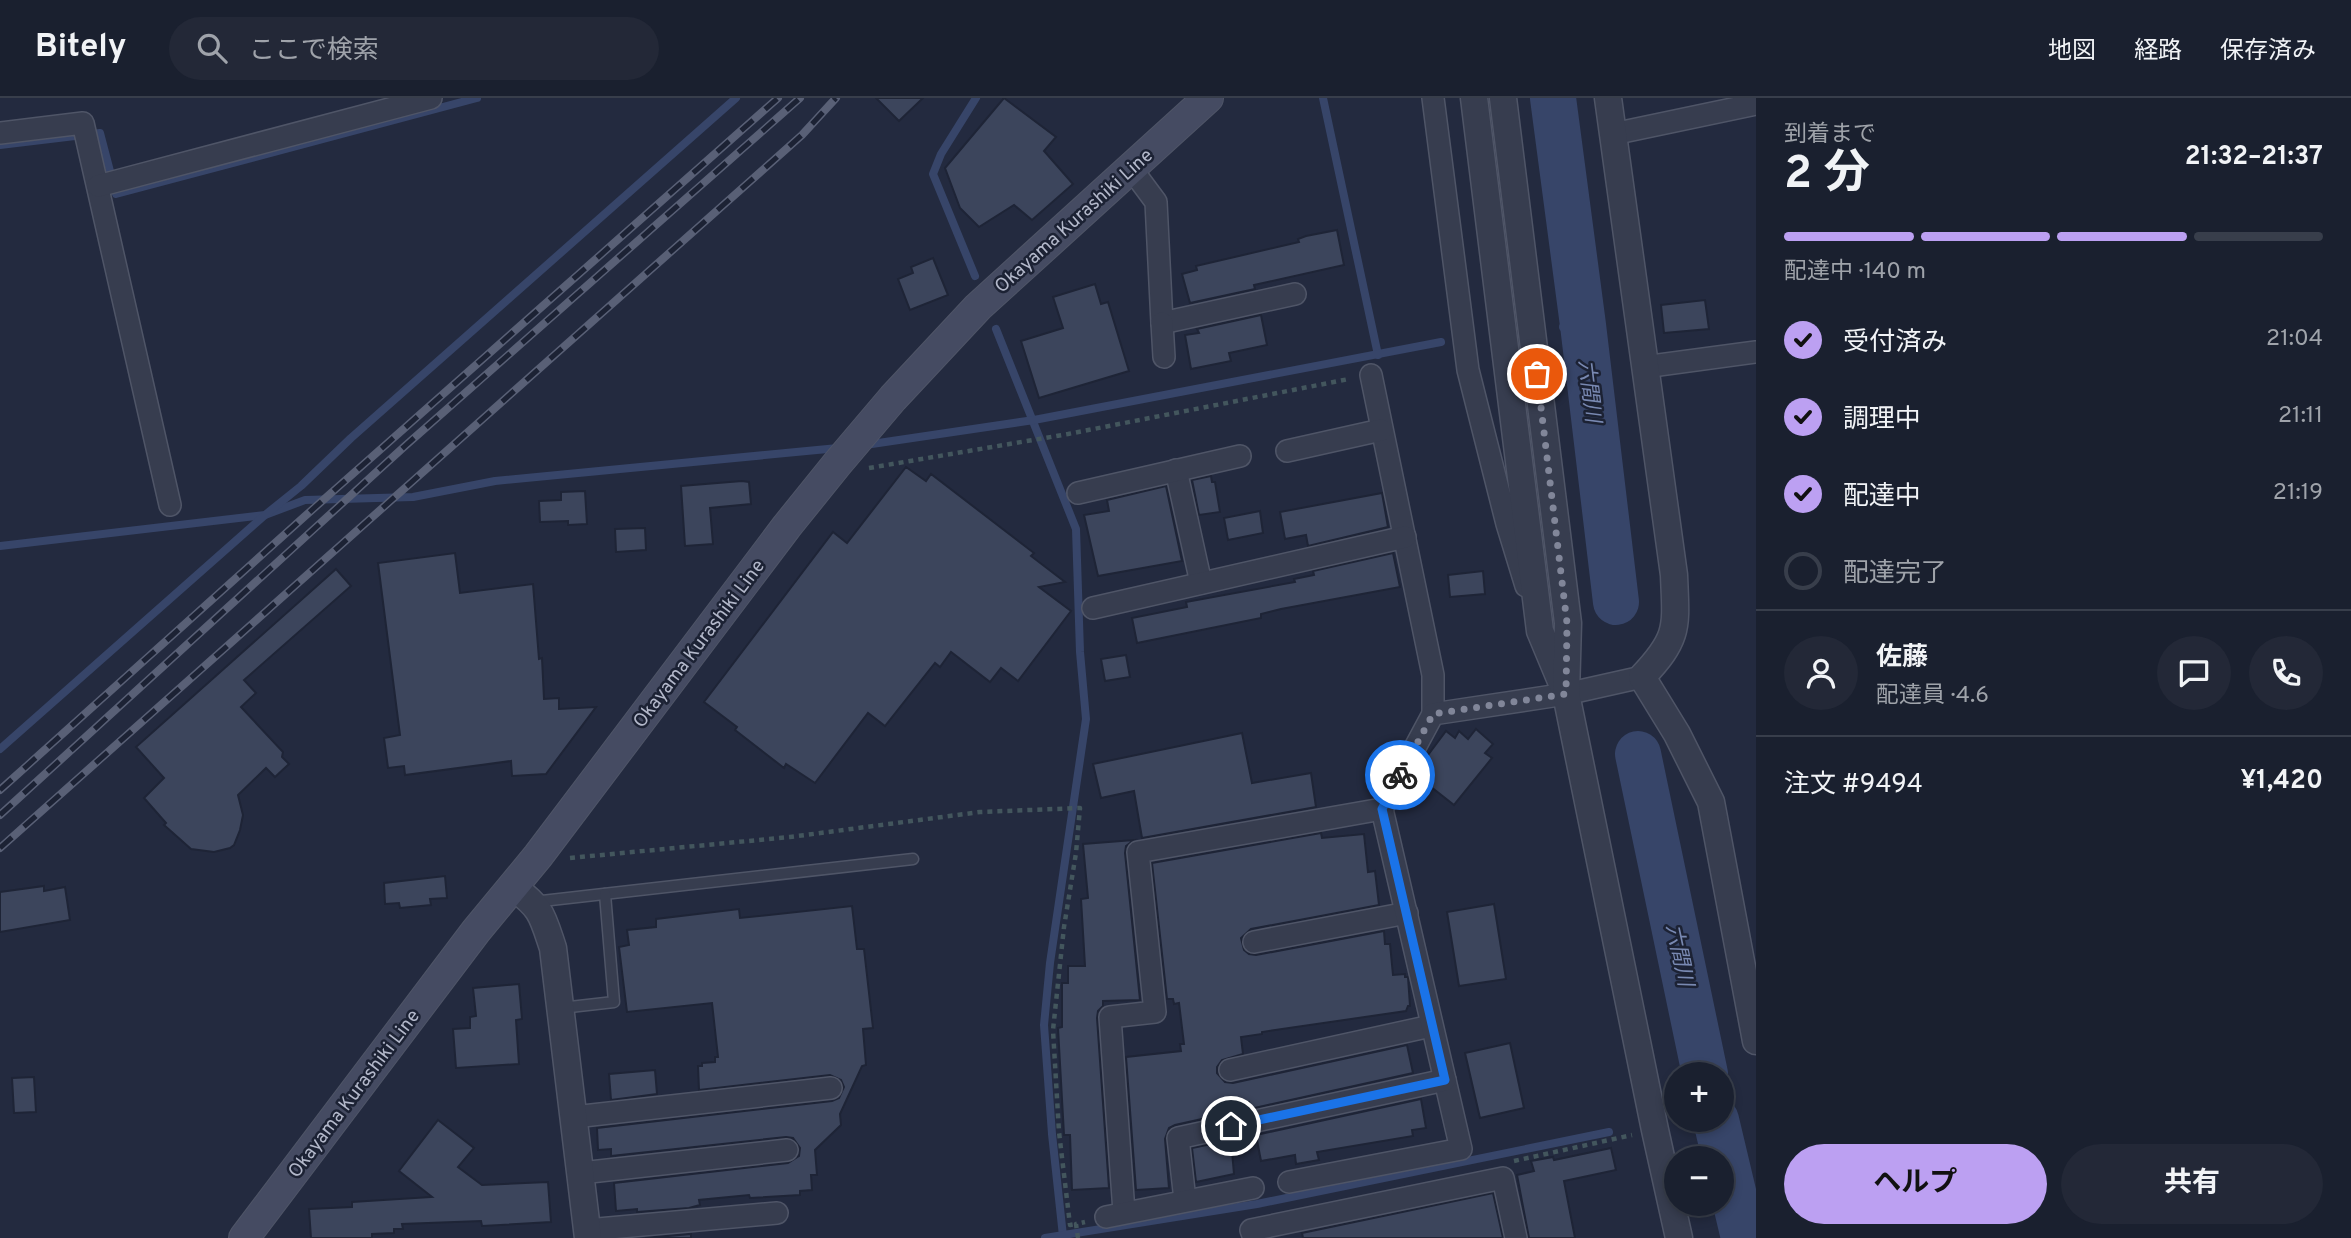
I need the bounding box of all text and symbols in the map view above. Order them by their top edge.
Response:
search box [169,17,659,80]
text: Bitely [35,27,127,69]
icon: search [193,29,231,67]
text: ここで検索 [249,35,379,68]
text: 地図 [2048,37,2096,67]
text: 経路 [2134,37,2182,67]
text: 保存済み [2220,37,2316,67]
text: 到着まで [1784,121,1876,150]
text: 21:32–21:37 [2185,141,2323,174]
street label: Okayama Kurashiki Line [990,144,1158,299]
text: 2 分 [1784,146,1870,205]
text: 配達中 · 140 m [1784,258,1926,287]
icon: check [1784,321,1822,359]
text: 21:04 [2266,325,2323,354]
text: 受付済み [1843,327,1947,360]
pin [1507,344,1567,404]
icon: bag [1518,355,1556,393]
water label: 六間川 [1571,358,1606,426]
icon: check [1784,398,1822,436]
text: 21:11 [2278,402,2323,431]
text: 調理中 [1843,404,1921,437]
icon: check [1784,475,1822,513]
text: 21:19 [2273,479,2323,508]
text: 配達中 [1843,481,1921,514]
street label: Okayama Kurashiki Line [628,555,771,733]
text: 配達完了 [1843,558,1947,591]
button: person [1784,636,1858,710]
button: chat [2157,636,2231,710]
button: phone [2249,636,2323,710]
text: 佐藤 [1876,642,1928,675]
text: 配達員 · 4.6 [1876,682,1989,711]
courier [1365,740,1435,810]
icon: bike [1381,756,1419,794]
text: ¥1,420 [2240,765,2323,798]
text: 注文 #9494 [1784,769,1923,802]
water label: 六間川 [1659,922,1699,991]
street label: Okayama Kurashiki Line [283,1005,426,1183]
map controls [1664,1062,1734,1216]
button: + [1664,1062,1734,1132]
pin [1201,1096,1261,1156]
icon: home [1212,1107,1250,1145]
button: ヘルプ [1784,1144,2047,1224]
button: 共有 [2061,1144,2323,1224]
button: − [1664,1146,1734,1216]

